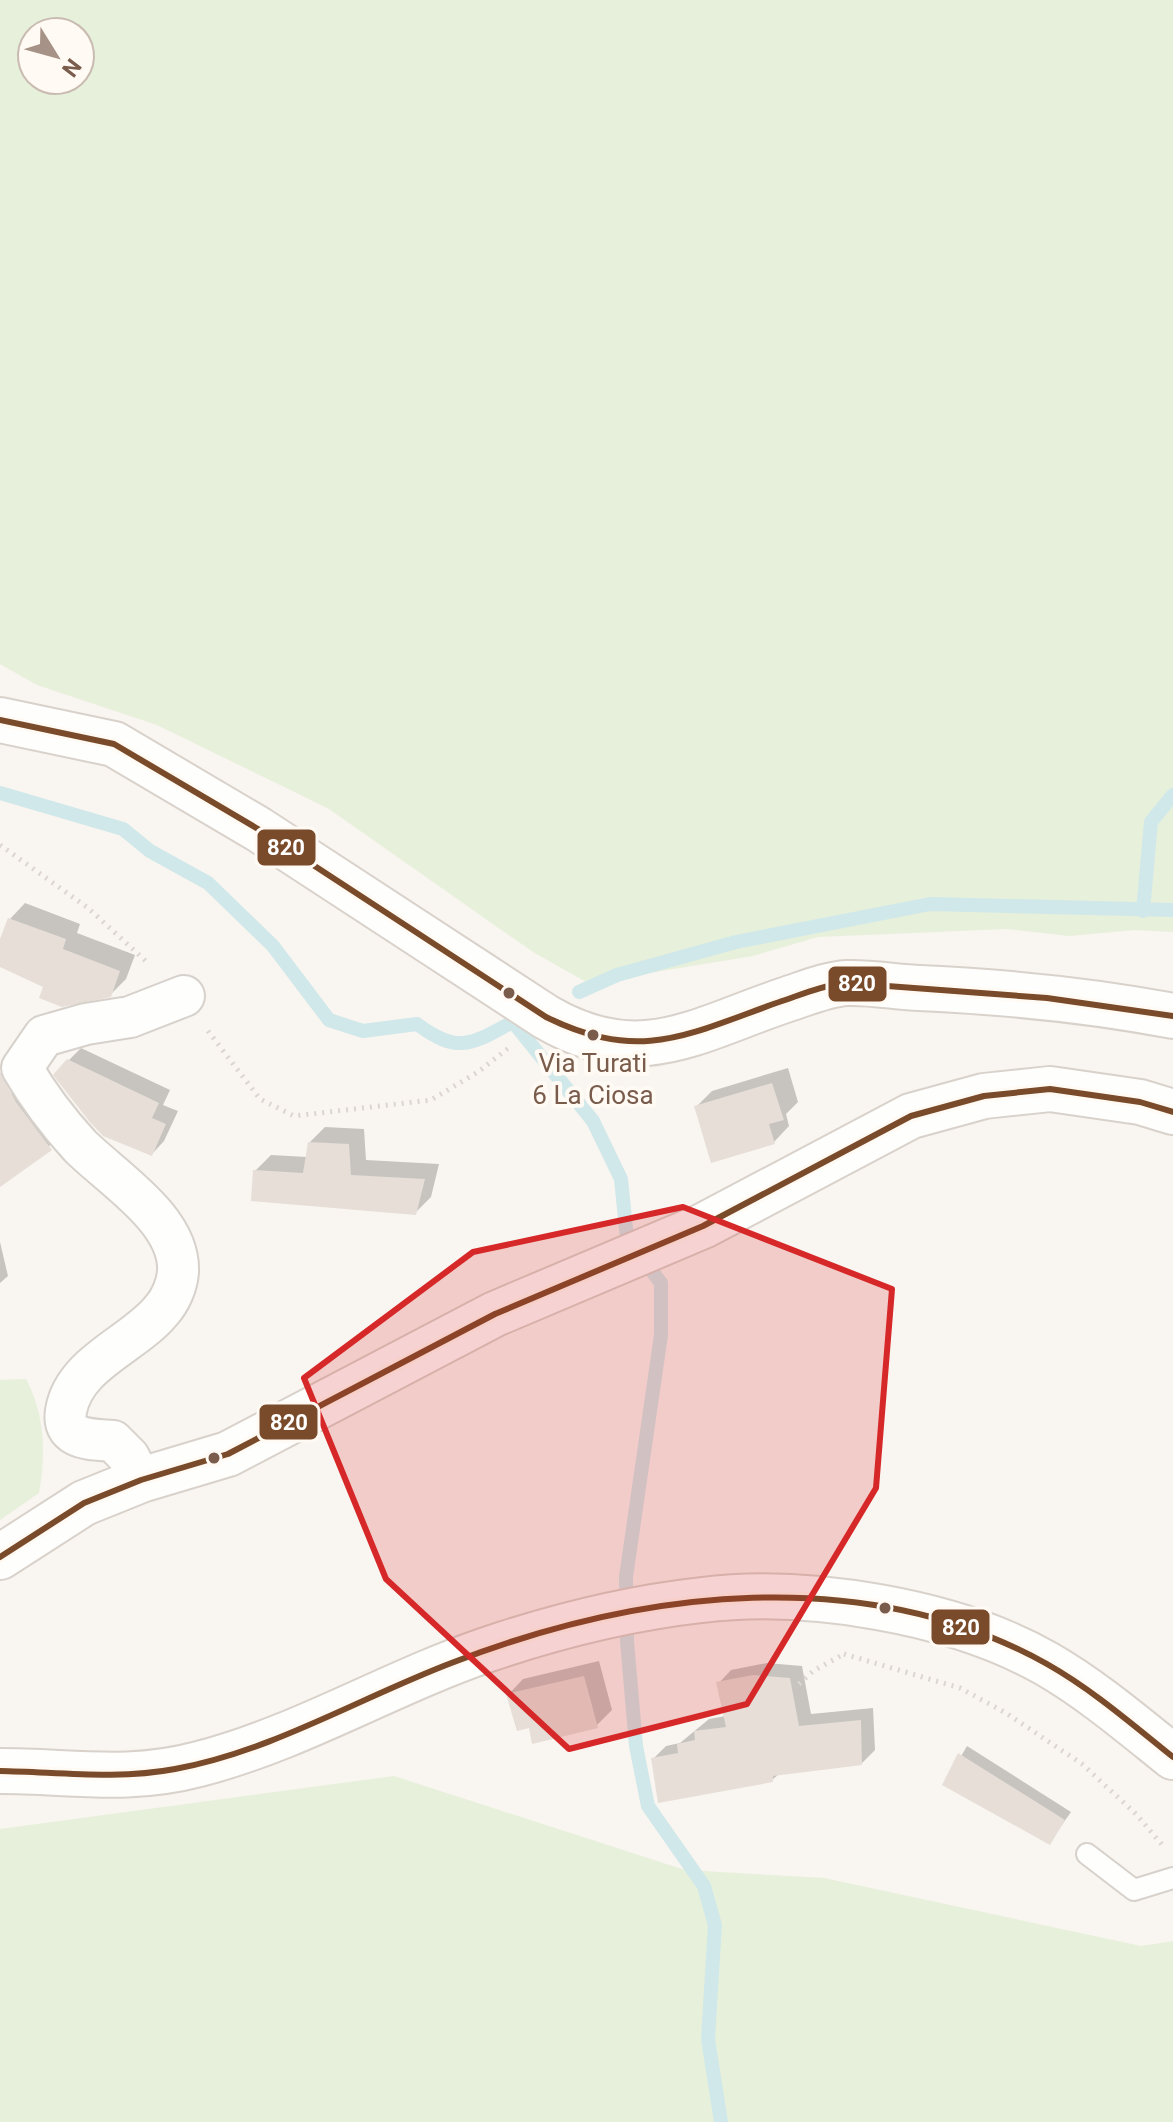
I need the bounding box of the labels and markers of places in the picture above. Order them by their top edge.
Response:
unlabelled marker [501,985,517,1001]
marker: Via Turati 6 La Ciosa [585,1027,601,1043]
place label: Via Turati 6 La Ciosa [532,1048,654,1110]
unlabelled marker [206,1450,222,1466]
unlabelled marker [877,1600,893,1616]

